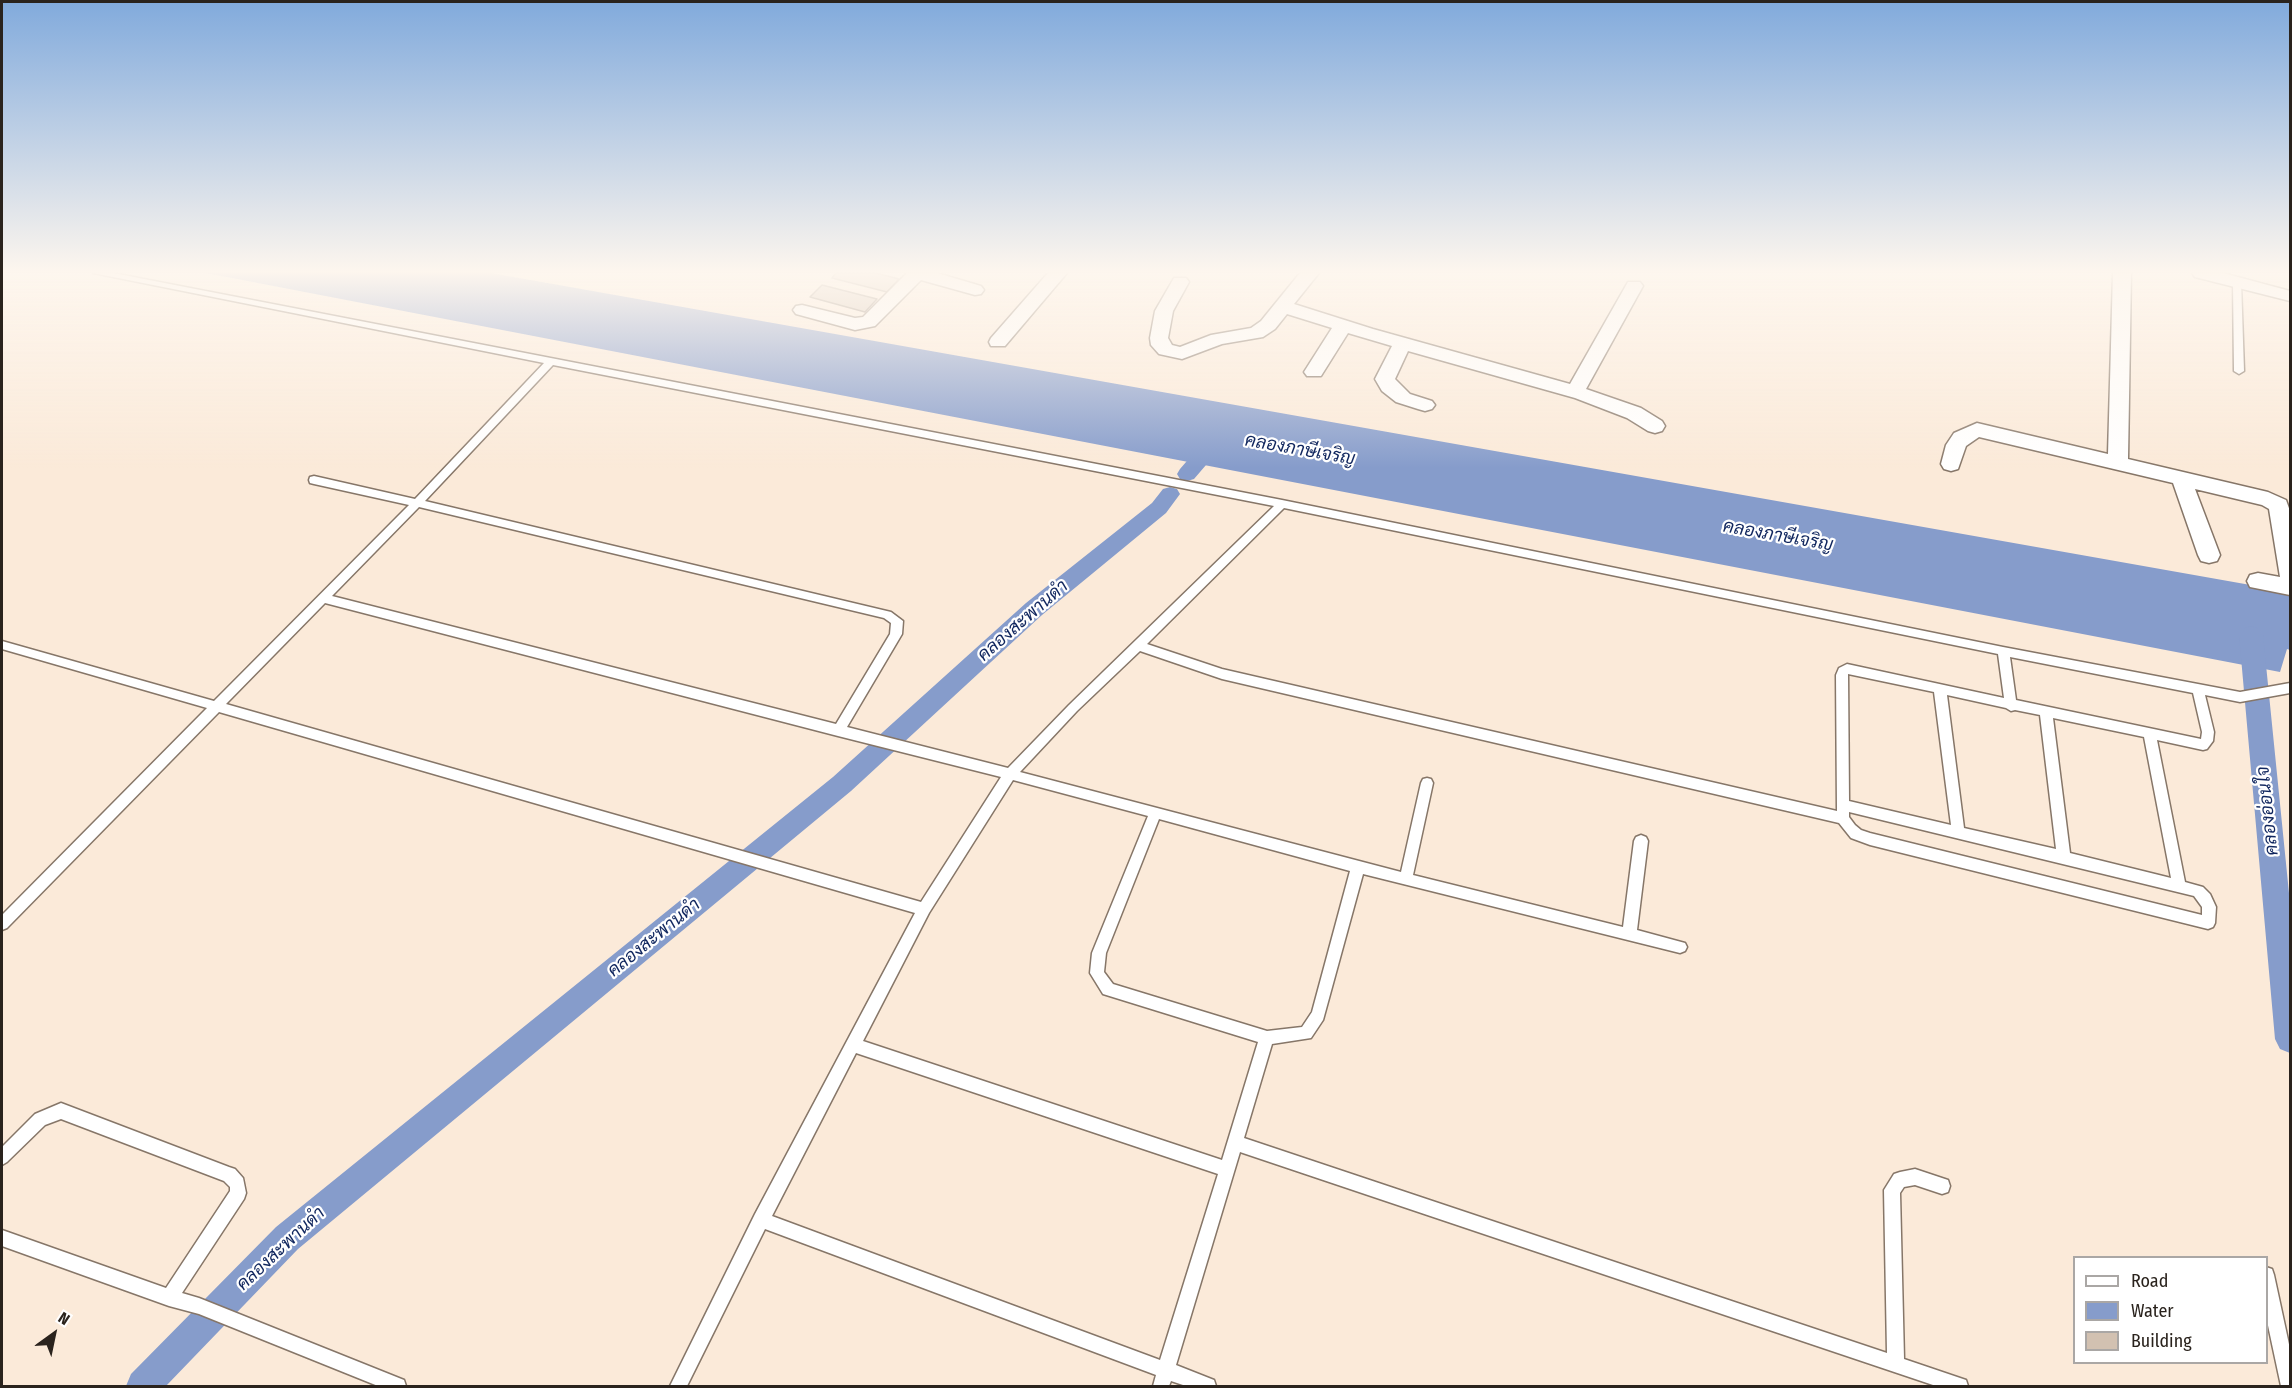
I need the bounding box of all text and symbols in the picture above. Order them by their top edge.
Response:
water label: คลองภาษีเจริญ [1243,430,1357,470]
water label: คลองภาษีเจริญ [1721,516,1835,556]
water label: คลองสะพานดำ [973,576,1073,666]
water label: คลองอ่อนใจ [2253,765,2283,857]
water label: คลองสะพานดำ [603,894,705,982]
water label: คลองสะพานดำ [232,1203,330,1295]
legend [2073,1256,2268,1364]
text: Road [2131,1270,2168,1292]
text: Water [2131,1300,2174,1322]
north arrow [24,1304,84,1364]
text: N [55,1308,73,1329]
text: Building [2131,1330,2192,1352]

